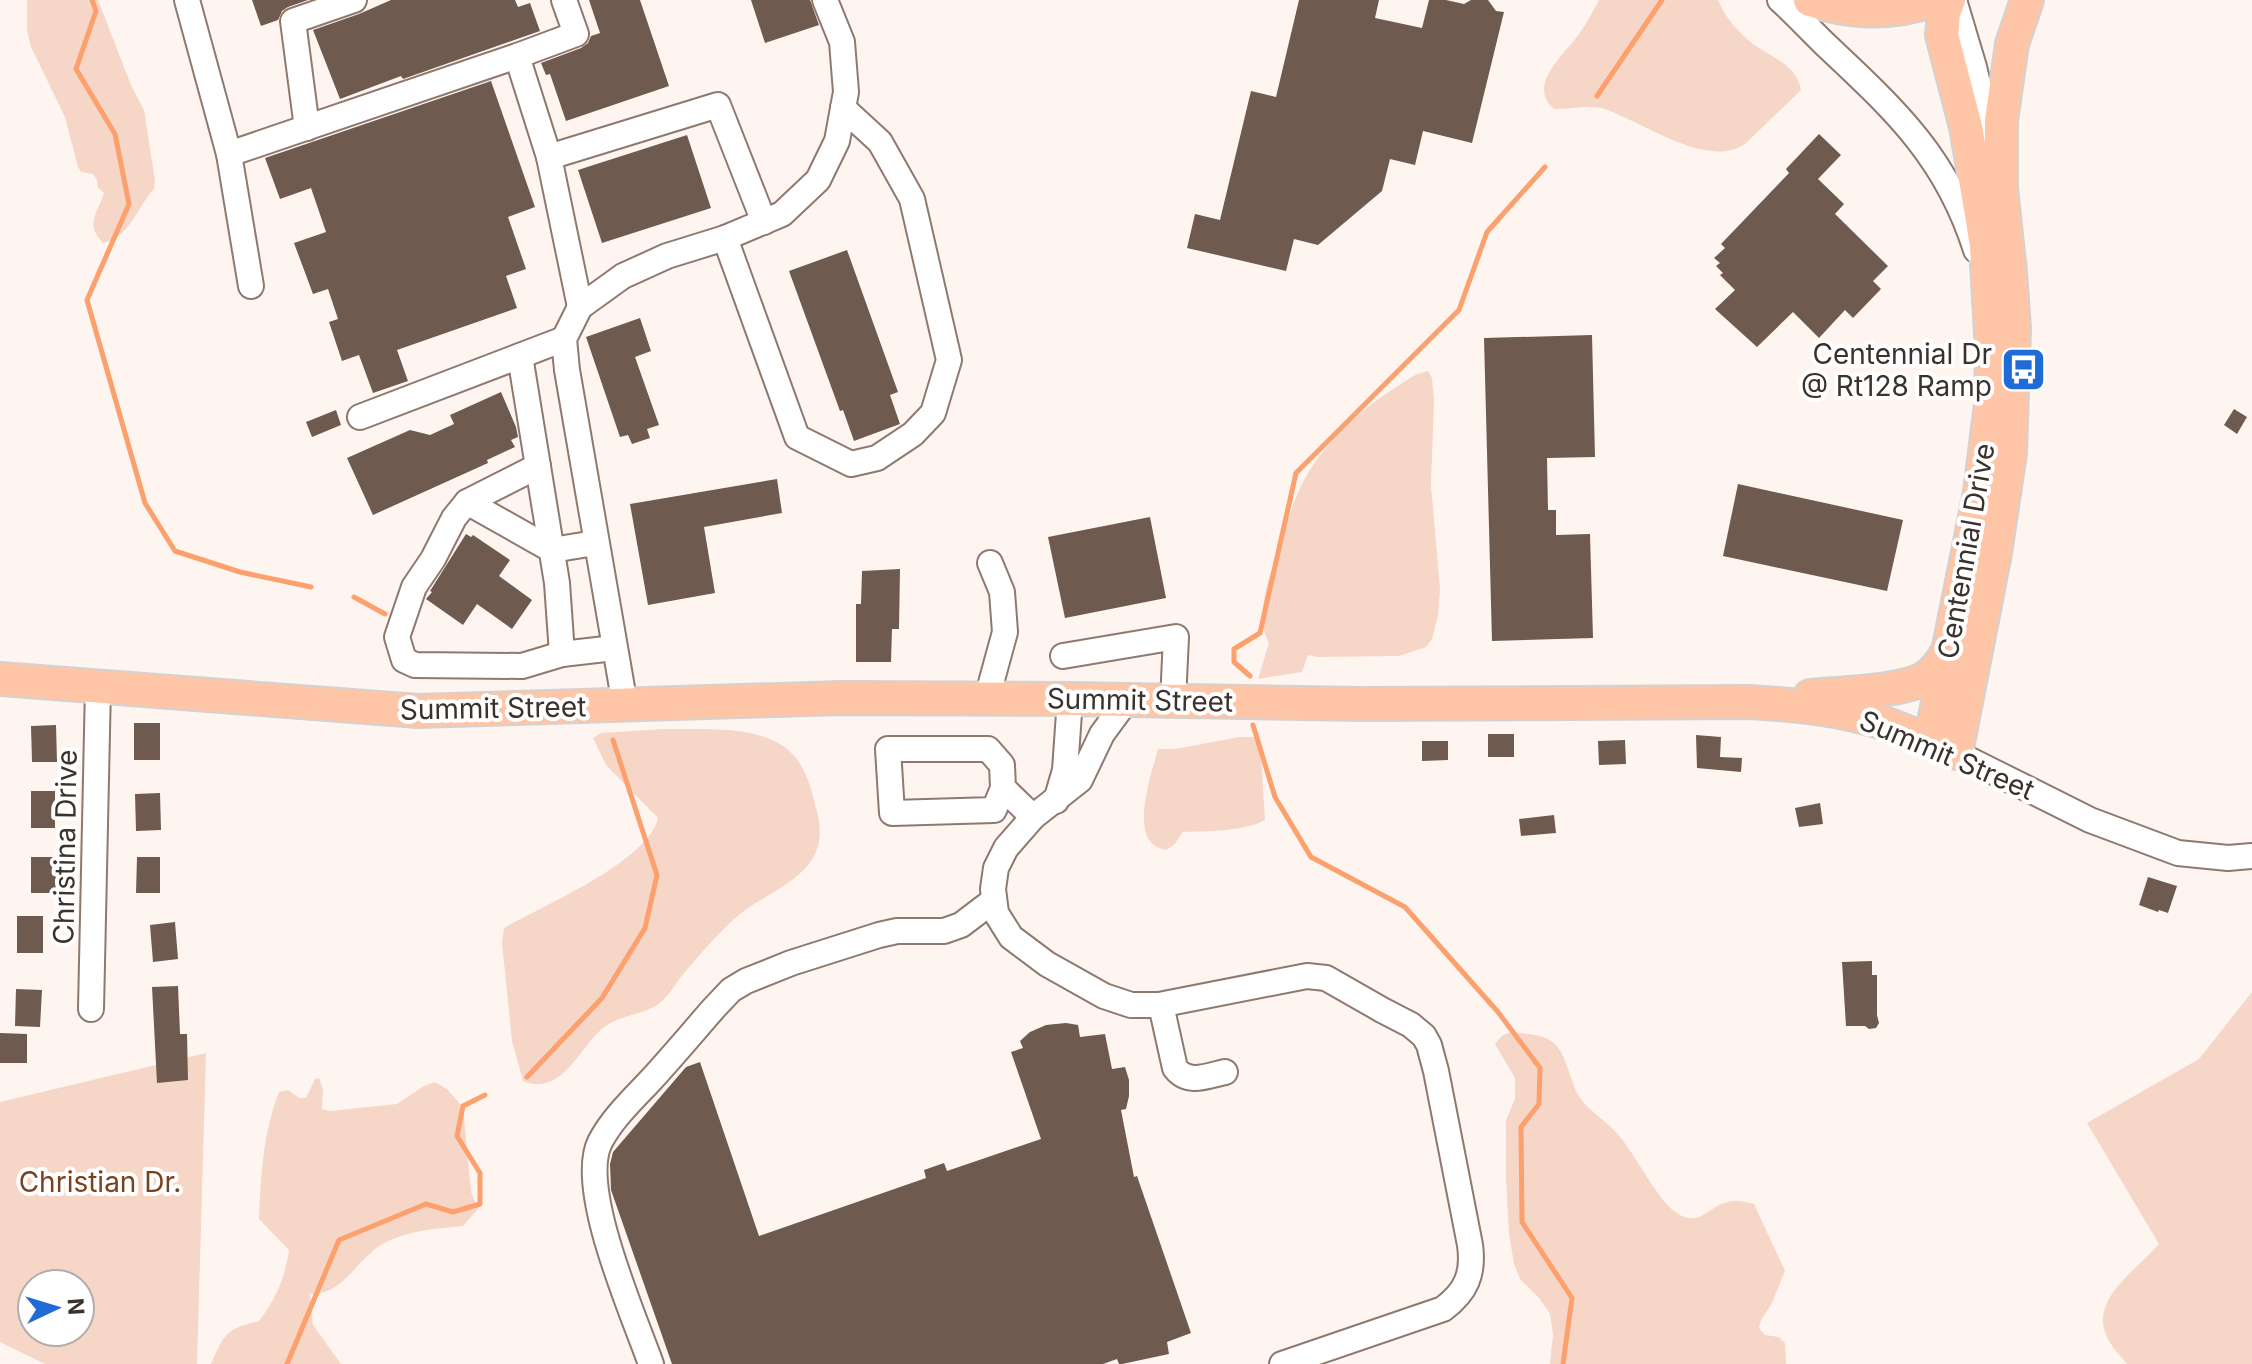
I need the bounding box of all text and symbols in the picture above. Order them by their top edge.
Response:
place label: Centennial Dr @ Rt128 Ramp [1801,337,1992,403]
bus stop icon: Centennial Dr @ Rt128 Ramp [1999,346,2047,394]
street label: Centennial Drive [1930,441,2002,661]
street label: Summit Street [1047,681,1233,719]
street label: Summit Street [400,689,586,727]
street label: Summit Street [1855,703,2039,807]
street label: Christina Drive [46,749,84,945]
park label: Christian Dr. [19,1165,181,1199]
north arrow [16,1268,96,1348]
text: N [62,1297,90,1316]

